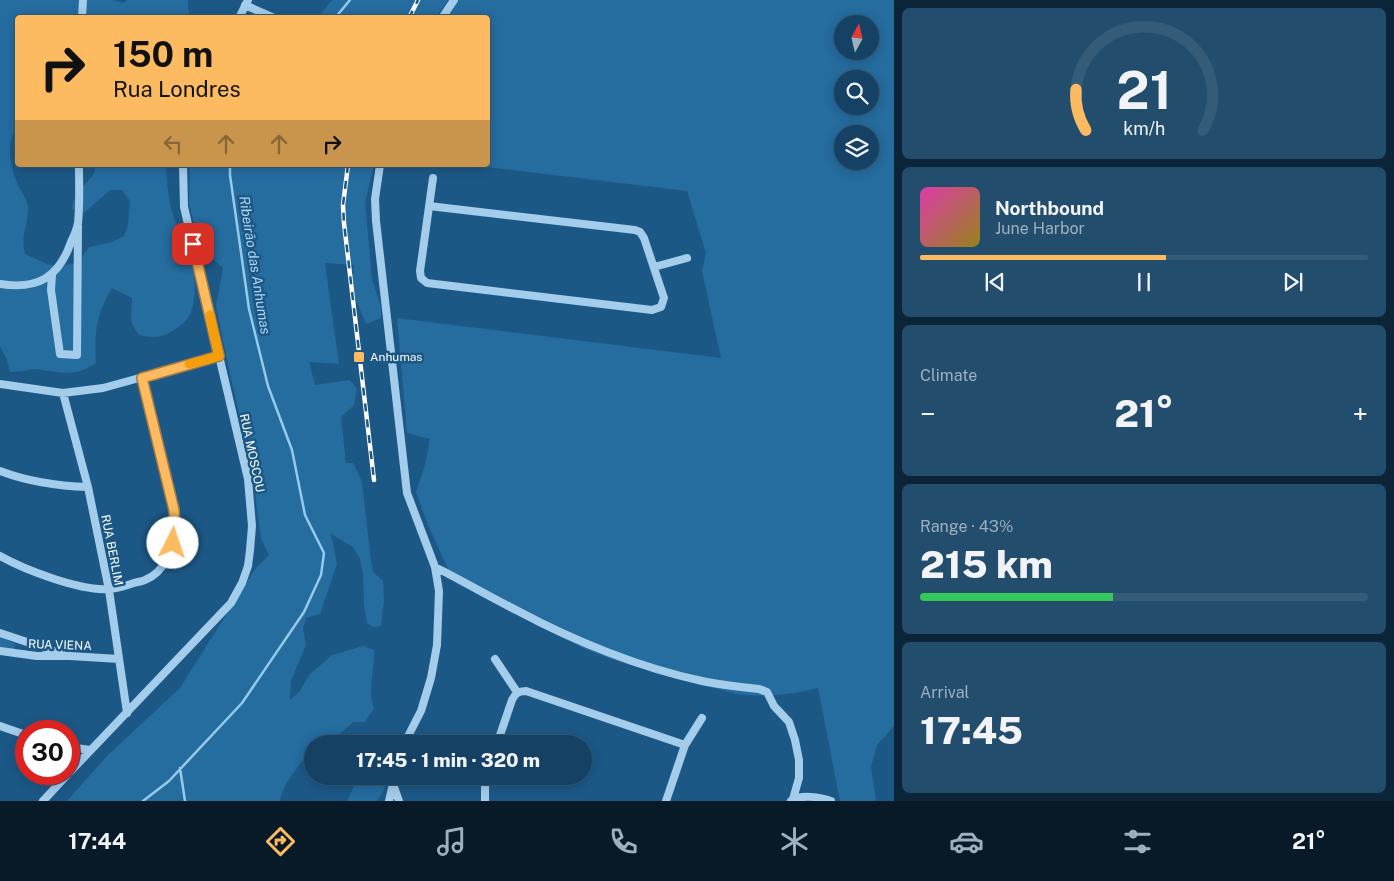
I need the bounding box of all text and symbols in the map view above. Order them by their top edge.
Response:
north arrow [834,15,879,60]
map controls [834,15,879,170]
text: 150 m [113,34,213,75]
icon: right [30,35,95,100]
text: 21 [1116,60,1172,121]
button: search [834,70,879,115]
text: Rua Londres [113,76,241,102]
text: km/h [1123,118,1165,139]
button: layers [834,125,879,170]
icon: left [159,130,187,158]
icon: ahead [212,130,240,158]
icon: ahead [265,130,293,158]
icon: right [318,130,346,158]
water label: Ribeirão das Anhumas [236,195,274,335]
text: Northbound [995,197,1104,219]
text: June Harbor [995,219,1085,238]
pin [172,223,214,265]
icon: arrive [179,230,207,258]
icon: previous [981,268,1009,296]
icon: pause [1130,268,1158,296]
icon: next [1279,268,1307,296]
marker: Anhumas [352,350,366,364]
place label: Anhumas [370,350,422,364]
text: Climate [920,366,977,385]
text: 21° [1114,391,1174,436]
text: − [920,397,936,430]
text: + [1352,397,1368,430]
street label: RUA MOSCOU [237,412,267,494]
street label: RUA BERLIM [98,513,126,587]
position arrow [146,516,198,568]
text: Range · 43% [920,517,1013,536]
text: 215 km [920,542,1053,587]
street label: RUA VIENA [28,637,92,653]
text: Arrival [920,683,969,702]
text: 17:45 [920,708,1023,753]
speed limit sign: 30 [15,720,80,785]
text: 17:45 · 1 min · 320 m [356,749,540,771]
icon: directions [263,824,298,859]
icon: music [434,824,469,859]
icon: phone [606,824,641,859]
icon: climate [777,824,812,859]
icon: car [949,824,984,859]
icon: filters [1120,824,1155,859]
text: 17:44 [68,828,126,854]
text: 21° [1292,828,1326,854]

